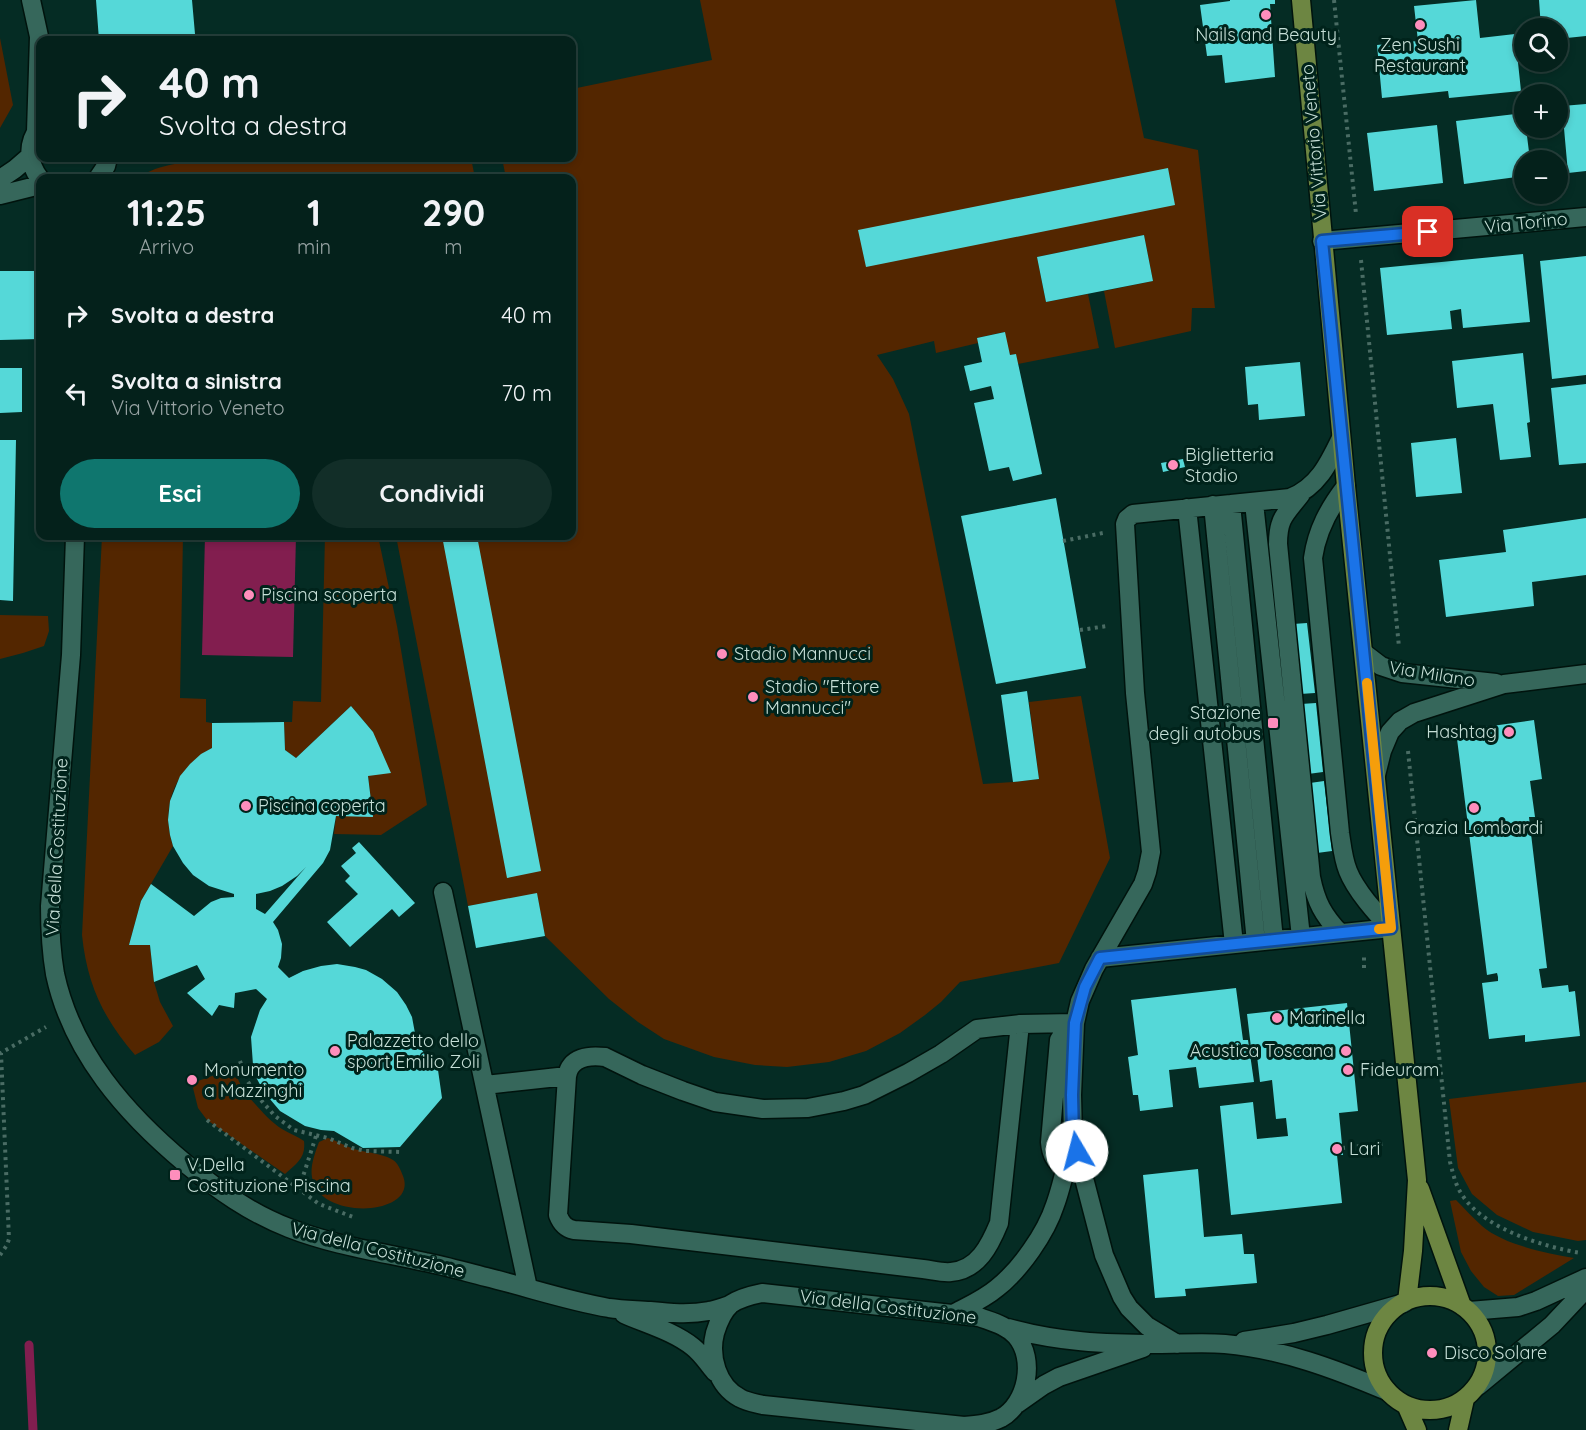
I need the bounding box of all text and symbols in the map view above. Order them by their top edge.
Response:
marker: Nails and Beauty [1259,8,1273,22]
marker: Zen Sushi Restaurant [1413,18,1427,32]
map controls [1514,18,1568,204]
button: search [1514,18,1568,72]
place label: Nails and Beauty [1195,23,1337,46]
place label: Zen Sushi Restaurant [1374,33,1466,77]
text: 40 m [159,56,260,109]
icon: right [60,60,138,138]
street label: Via Vittorio Veneto [1295,63,1332,221]
button: + [1514,84,1568,138]
text: Svolta a destra [159,108,347,142]
button: − [1514,150,1568,204]
text: 11:25 [127,190,206,235]
text: 1 [307,190,321,235]
text: 290 [422,190,485,235]
pin [1402,206,1453,257]
street label: Via Torino [1483,207,1569,238]
icon: arrive [1411,215,1444,248]
text: Arrivo [139,234,194,259]
text: min [297,234,331,259]
text: m [444,234,463,259]
icon: right [60,299,93,332]
text: Svolta a destra [111,301,274,329]
text: 40 m [501,301,552,329]
text: Svolta a sinistra [111,367,282,395]
icon: left [60,377,93,410]
text: 70 m [502,379,552,407]
text: Via Vittorio Veneto [111,395,285,420]
place label: Biglietteria Stadio [1185,443,1274,487]
marker: Biglietteria Stadio [1166,458,1180,472]
button: Esci [60,459,300,528]
button: Condividi [312,459,552,528]
place label: Piscina scoperta [261,583,397,606]
marker: Piscina scoperta [242,588,256,602]
place label: Stadio Mannucci [734,642,871,665]
marker: Stadio Mannucci [715,647,729,661]
street label: Via Milano [1387,655,1477,692]
place label: Stadio "Ettore Mannucci" [765,675,879,719]
marker: Stadio "Ettore Mannucci" [746,690,760,704]
place label: Stazione degli autobus [1148,701,1261,745]
marker: Stazione degli autobus [1266,716,1280,730]
place label: Hashtag [1426,720,1497,743]
marker: Hashtag [1502,725,1516,739]
street label: Via della Costituzione [40,757,73,937]
place label: Piscina coperta [258,794,386,817]
marker: Piscina coperta [239,799,253,813]
marker: Grazia Lombardi [1467,801,1481,815]
place label: Grazia Lombardi [1405,816,1543,839]
place label: Marinella [1289,1006,1365,1029]
marker: Marinella [1270,1011,1284,1025]
place label: Palazzetto dello sport Emilio Zoli [347,1029,480,1073]
place label: Acustica Toscana [1190,1039,1334,1062]
marker: Palazzetto dello sport Emilio Zoli [328,1044,342,1058]
marker: Acustica Toscana [1339,1044,1353,1058]
place label: Monumento a Mazzinghi [204,1058,304,1102]
place label: Fideuram [1360,1058,1439,1081]
marker: Fideuram [1341,1063,1355,1077]
marker: Monumento a Mazzinghi [185,1073,199,1087]
position arrow [1045,1119,1109,1183]
place label: Lari [1349,1137,1380,1160]
marker: Lari [1330,1142,1344,1156]
place label: V.Della Costituzione Piscina [187,1153,351,1197]
marker: V.Della Costituzione Piscina [168,1168,182,1182]
street label: Via della Costituzione [289,1217,467,1282]
street label: Via della Costituzione [798,1284,978,1329]
place label: Disco Solare [1444,1341,1547,1364]
marker: Disco Solare [1425,1346,1439,1360]

